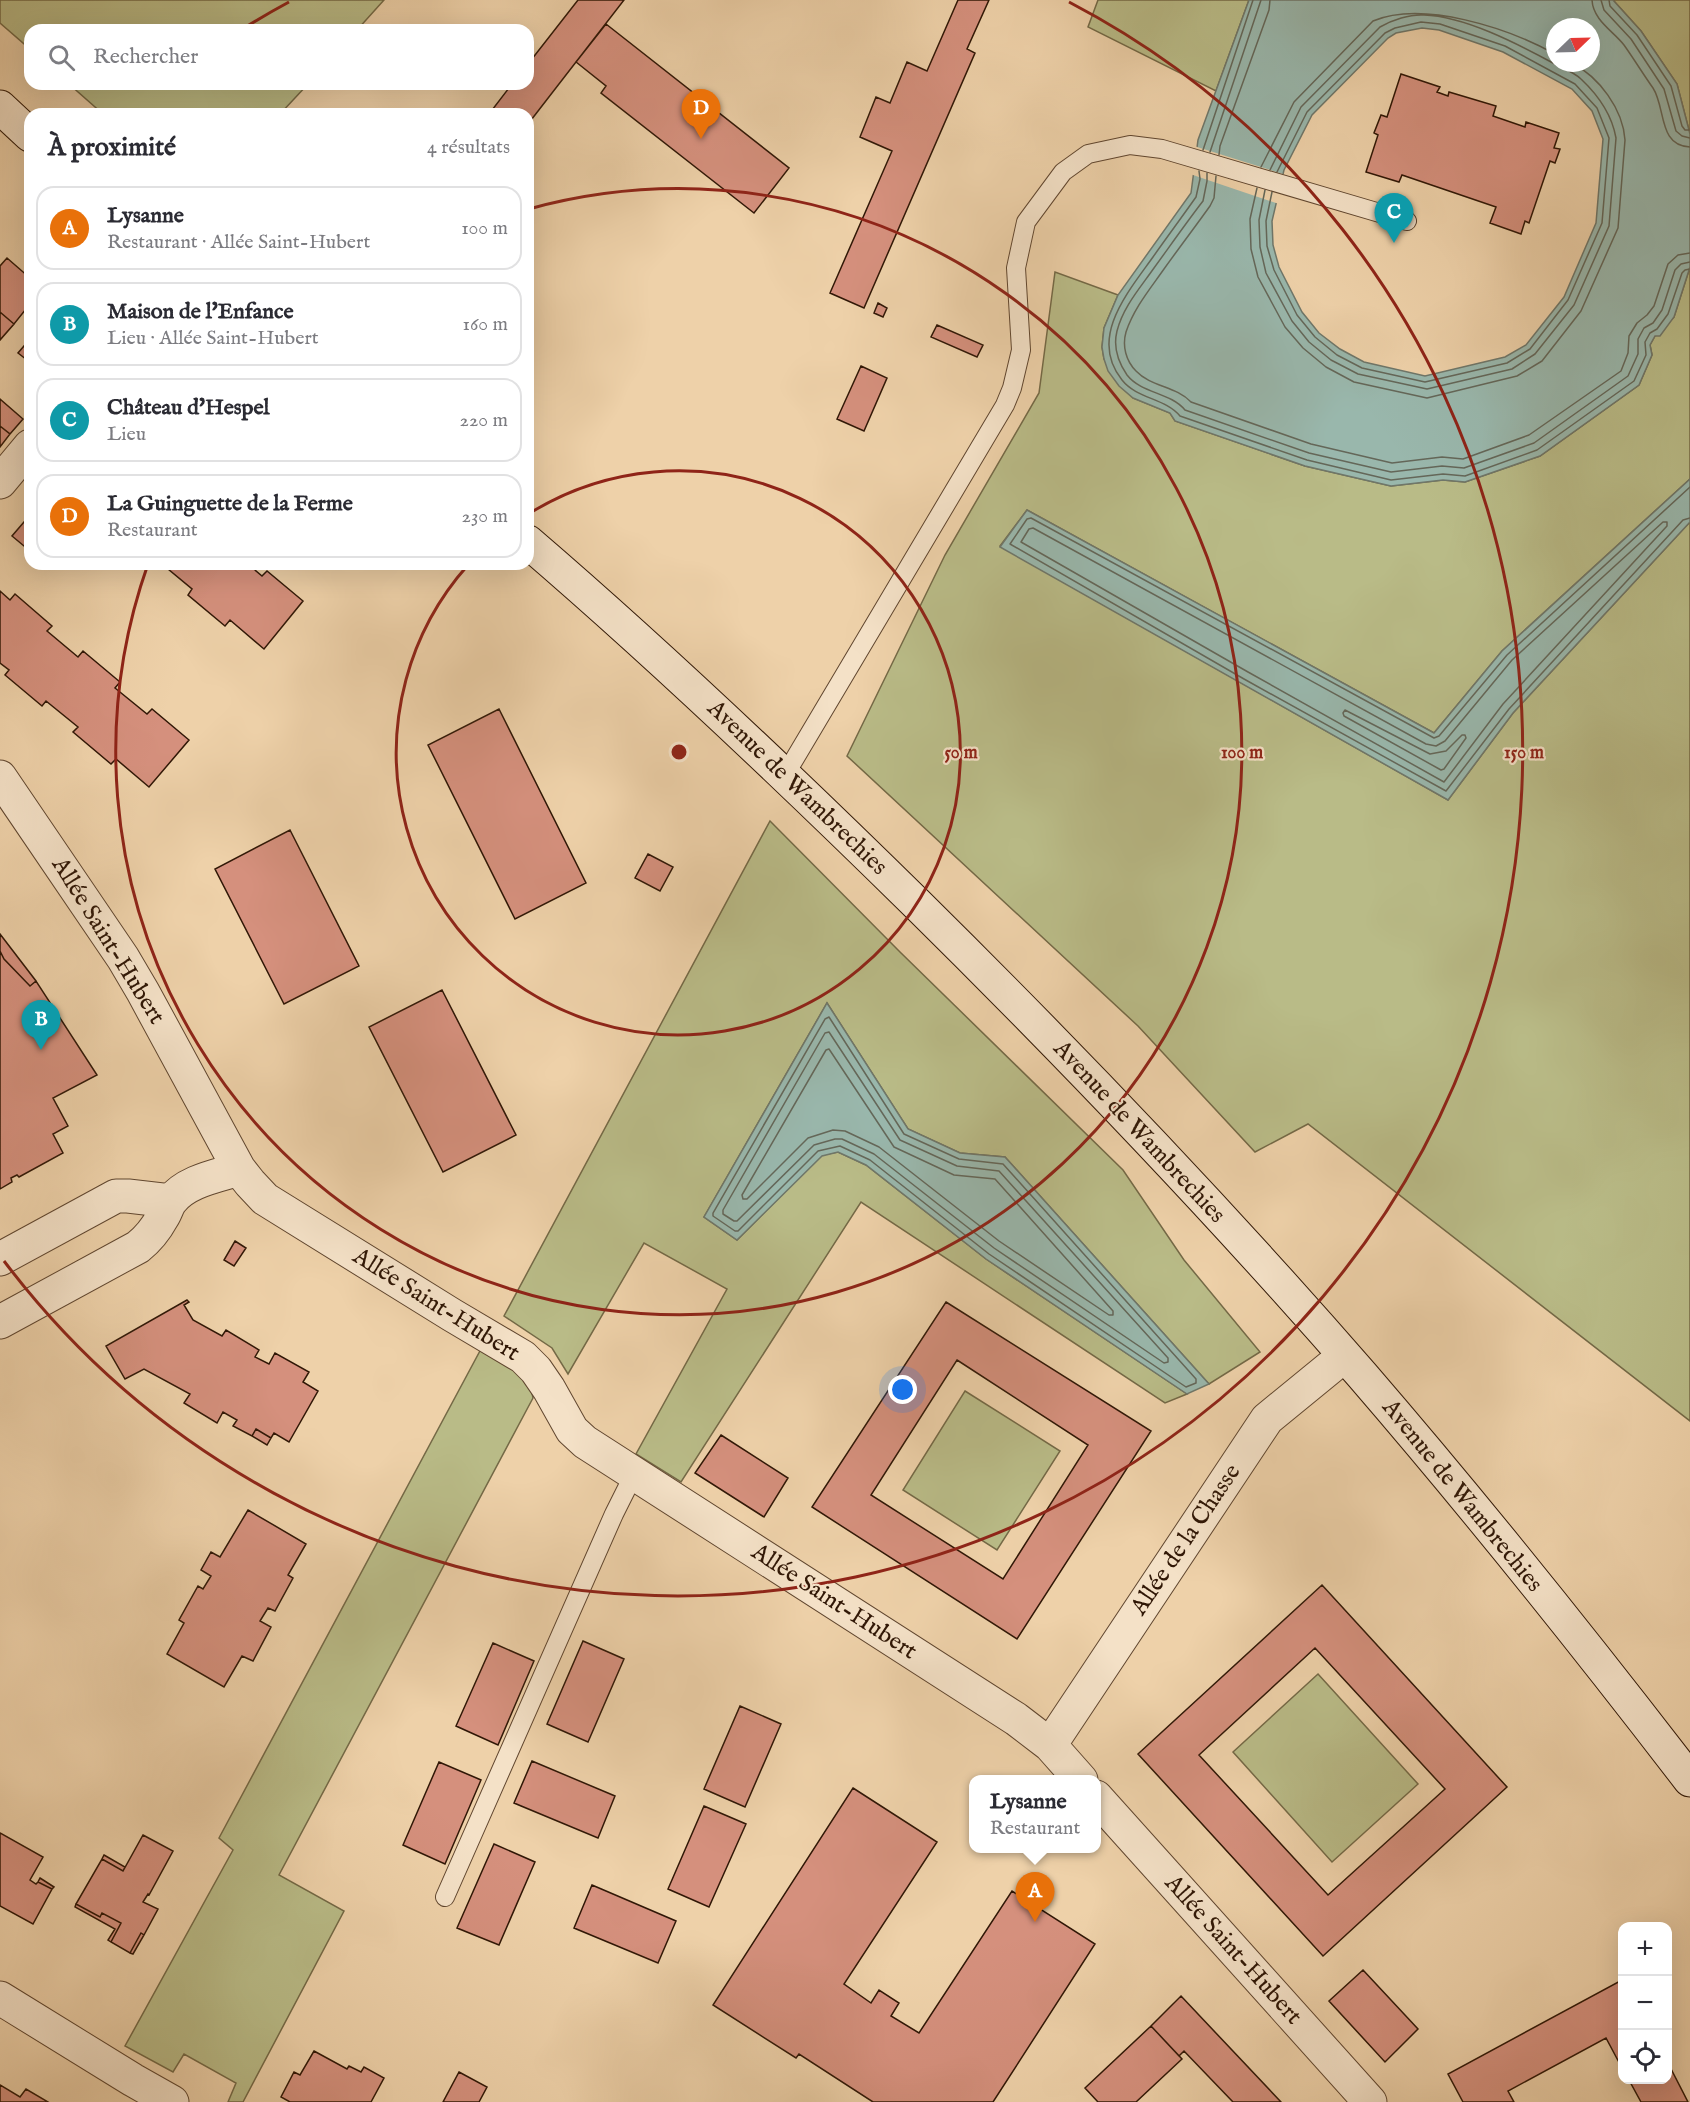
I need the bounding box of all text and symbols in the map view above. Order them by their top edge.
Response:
north arrow [1546,18,1600,72]
search box [24,24,534,90]
icon: search [45,41,78,74]
text: Rechercher [93,43,198,71]
pin: D [682,90,720,139]
text: À proximité [48,131,176,164]
text: 4 résultats [427,135,510,160]
pin: C [1374,194,1414,243]
text: Lysanne [107,202,184,230]
text: A [63,216,76,241]
text: 100 m [461,216,508,241]
text: Restaurant · Allée Saint-Hubert [107,230,370,255]
text: Maison de l'Enfance [107,298,294,326]
text: B [63,312,76,337]
text: 160 m [462,312,508,337]
text: Lieu · Allée Saint-Hubert [107,326,319,351]
text: Château d'Hespel [107,394,270,422]
text: C [62,408,77,433]
text: 220 m [460,408,508,433]
text: Lieu [107,422,146,447]
text: La Guinguette de la Ferme [107,490,353,518]
text: D [61,504,78,529]
text: 230 m [462,504,508,529]
text: Restaurant [107,518,198,543]
street label: Avenue de Wambrechies [699,693,894,882]
centre of rings [669,742,689,762]
text: 50 m [944,742,978,765]
text: 100 m [1221,742,1263,765]
text: 150 m [1504,742,1544,765]
street label: Allée Saint-Hubert [44,851,172,1030]
pin: B [22,1000,60,1050]
street label: Avenue de Wambrechies [1045,1033,1232,1230]
street label: Allée Saint-Hubert [346,1241,525,1369]
your location [888,1375,917,1404]
street label: Avenue de Wambrechies [1374,1392,1549,1599]
street label: Allée de la Chasse [1123,1458,1248,1622]
street label: Allée Saint-Hubert [744,1536,923,1667]
popup [969,1775,1101,1853]
text: Lysanne [990,1788,1067,1816]
text: Restaurant [990,1816,1080,1841]
street label: Allée Saint-Hubert [1157,1868,1309,2031]
pin: A [1016,1872,1054,1922]
map controls [1618,1922,1672,2084]
button: + [1618,1922,1672,1976]
button: − [1618,1976,1672,2030]
button: locate [1618,2030,1672,2084]

